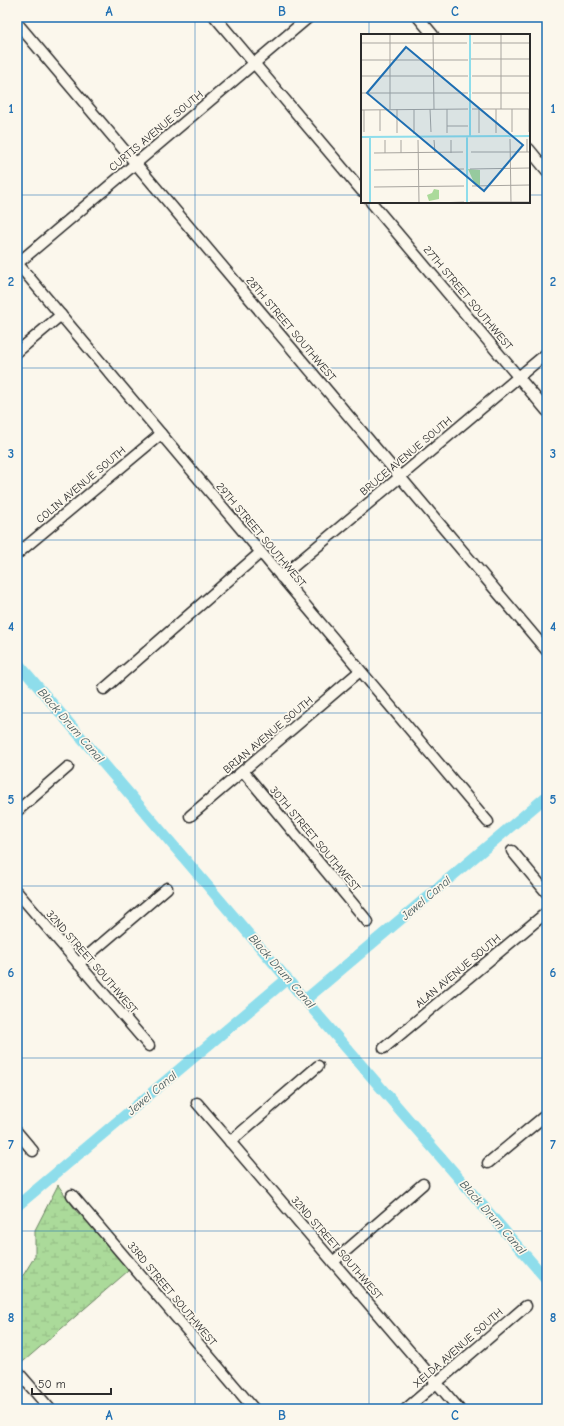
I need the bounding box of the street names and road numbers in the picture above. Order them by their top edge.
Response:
street label: CURTIS AVENUE SOUTH [106,88,206,174]
street label: 27TH STREET SOUTHWEST [421,243,515,353]
street label: 28TH STREET SOUTHWEST [244,274,339,384]
street label: BRUCE AVENUE SOUTH [357,414,455,498]
street label: COLIN AVENUE SOUTH [34,444,128,526]
street label: 29TH STREET SOUTHWEST [213,480,309,590]
street label: BRIAN AVENUE SOUTH [221,694,316,776]
street label: 30TH STREET SOUTHWEST [267,784,363,894]
street label: 32ND STREET SOUTHWEST [44,908,141,1017]
street label: ALAN AVENUE SOUTH [413,932,503,1010]
street label: 32ND STREET SOUTHWEST [289,1194,386,1303]
street label: 33RD STREET SOUTHWEST [125,1239,219,1349]
street label: XELDA AVENUE SOUTH [410,1305,506,1391]

